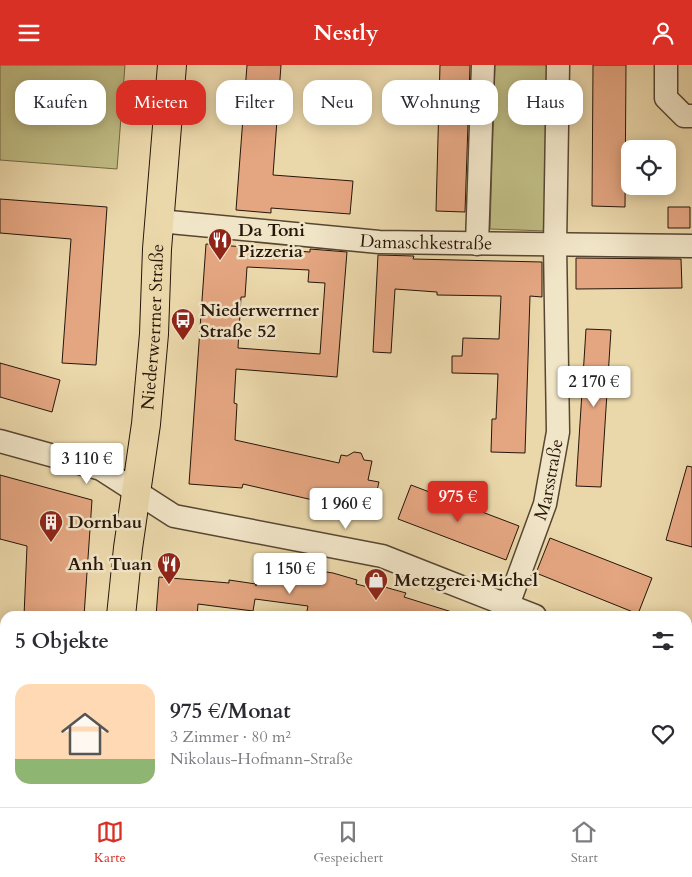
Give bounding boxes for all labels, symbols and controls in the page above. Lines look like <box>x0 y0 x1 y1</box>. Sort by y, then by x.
text: Nestly <box>314 18 378 48</box>
icon: menu <box>15 19 43 47</box>
icon: person <box>649 19 677 47</box>
chip: Kaufen <box>15 80 106 125</box>
chip: Mieten <box>116 80 206 125</box>
chip: Filter <box>216 80 293 125</box>
chip: Neu <box>303 80 372 125</box>
chip: Wohnung <box>382 80 498 125</box>
chip: Haus <box>508 80 583 125</box>
map controls <box>621 140 676 195</box>
button: locate <box>621 140 676 195</box>
place label: Da Toni Pizzeria <box>238 218 305 264</box>
restaurant icon: Da Toni Pizzeria <box>207 227 233 261</box>
street label: Damaschkestraße <box>359 228 492 256</box>
street label: Niederwerrner Straße <box>135 243 170 411</box>
place label: Niederwerrner Straße 52 <box>200 298 320 344</box>
bus stop icon: Niederwerrner Straße 52 <box>170 307 196 341</box>
pin: 2 170 € <box>548 365 640 408</box>
text: 2 170 € <box>569 371 619 393</box>
street label: Marsstraße <box>528 437 569 524</box>
pin: 3 110 € <box>41 443 133 485</box>
text: 3 110 € <box>62 448 112 470</box>
pin: 975 € <box>423 481 493 523</box>
text: 975 € <box>439 486 477 508</box>
pin: 1 960 € <box>300 487 392 530</box>
text: 1 960 € <box>321 493 371 515</box>
building icon: Dornbau <box>38 509 64 543</box>
place label: Dornbau <box>68 510 143 535</box>
restaurant icon: Anh Tuan <box>156 551 182 585</box>
place label: Anh Tuan <box>68 552 152 577</box>
pin: 1 150 € <box>244 553 336 595</box>
text: 1 150 € <box>265 558 315 580</box>
shop icon: Metzgerei Michel <box>363 567 389 601</box>
place label: Metzgerei Michel <box>394 568 538 593</box>
text: 5 Objekte <box>15 627 109 656</box>
icon: filters <box>649 627 677 655</box>
text: 975 €/Monat <box>170 697 291 726</box>
icon: home <box>55 704 115 764</box>
icon: heart <box>649 720 677 748</box>
text: 3 Zimmer · 80 m² <box>170 726 291 748</box>
text: Nikolaus-Hofmann-Straße <box>170 748 353 770</box>
tab: Karte <box>94 818 126 867</box>
tab: Gespeichert <box>313 818 383 867</box>
tab: Start <box>570 818 598 867</box>

